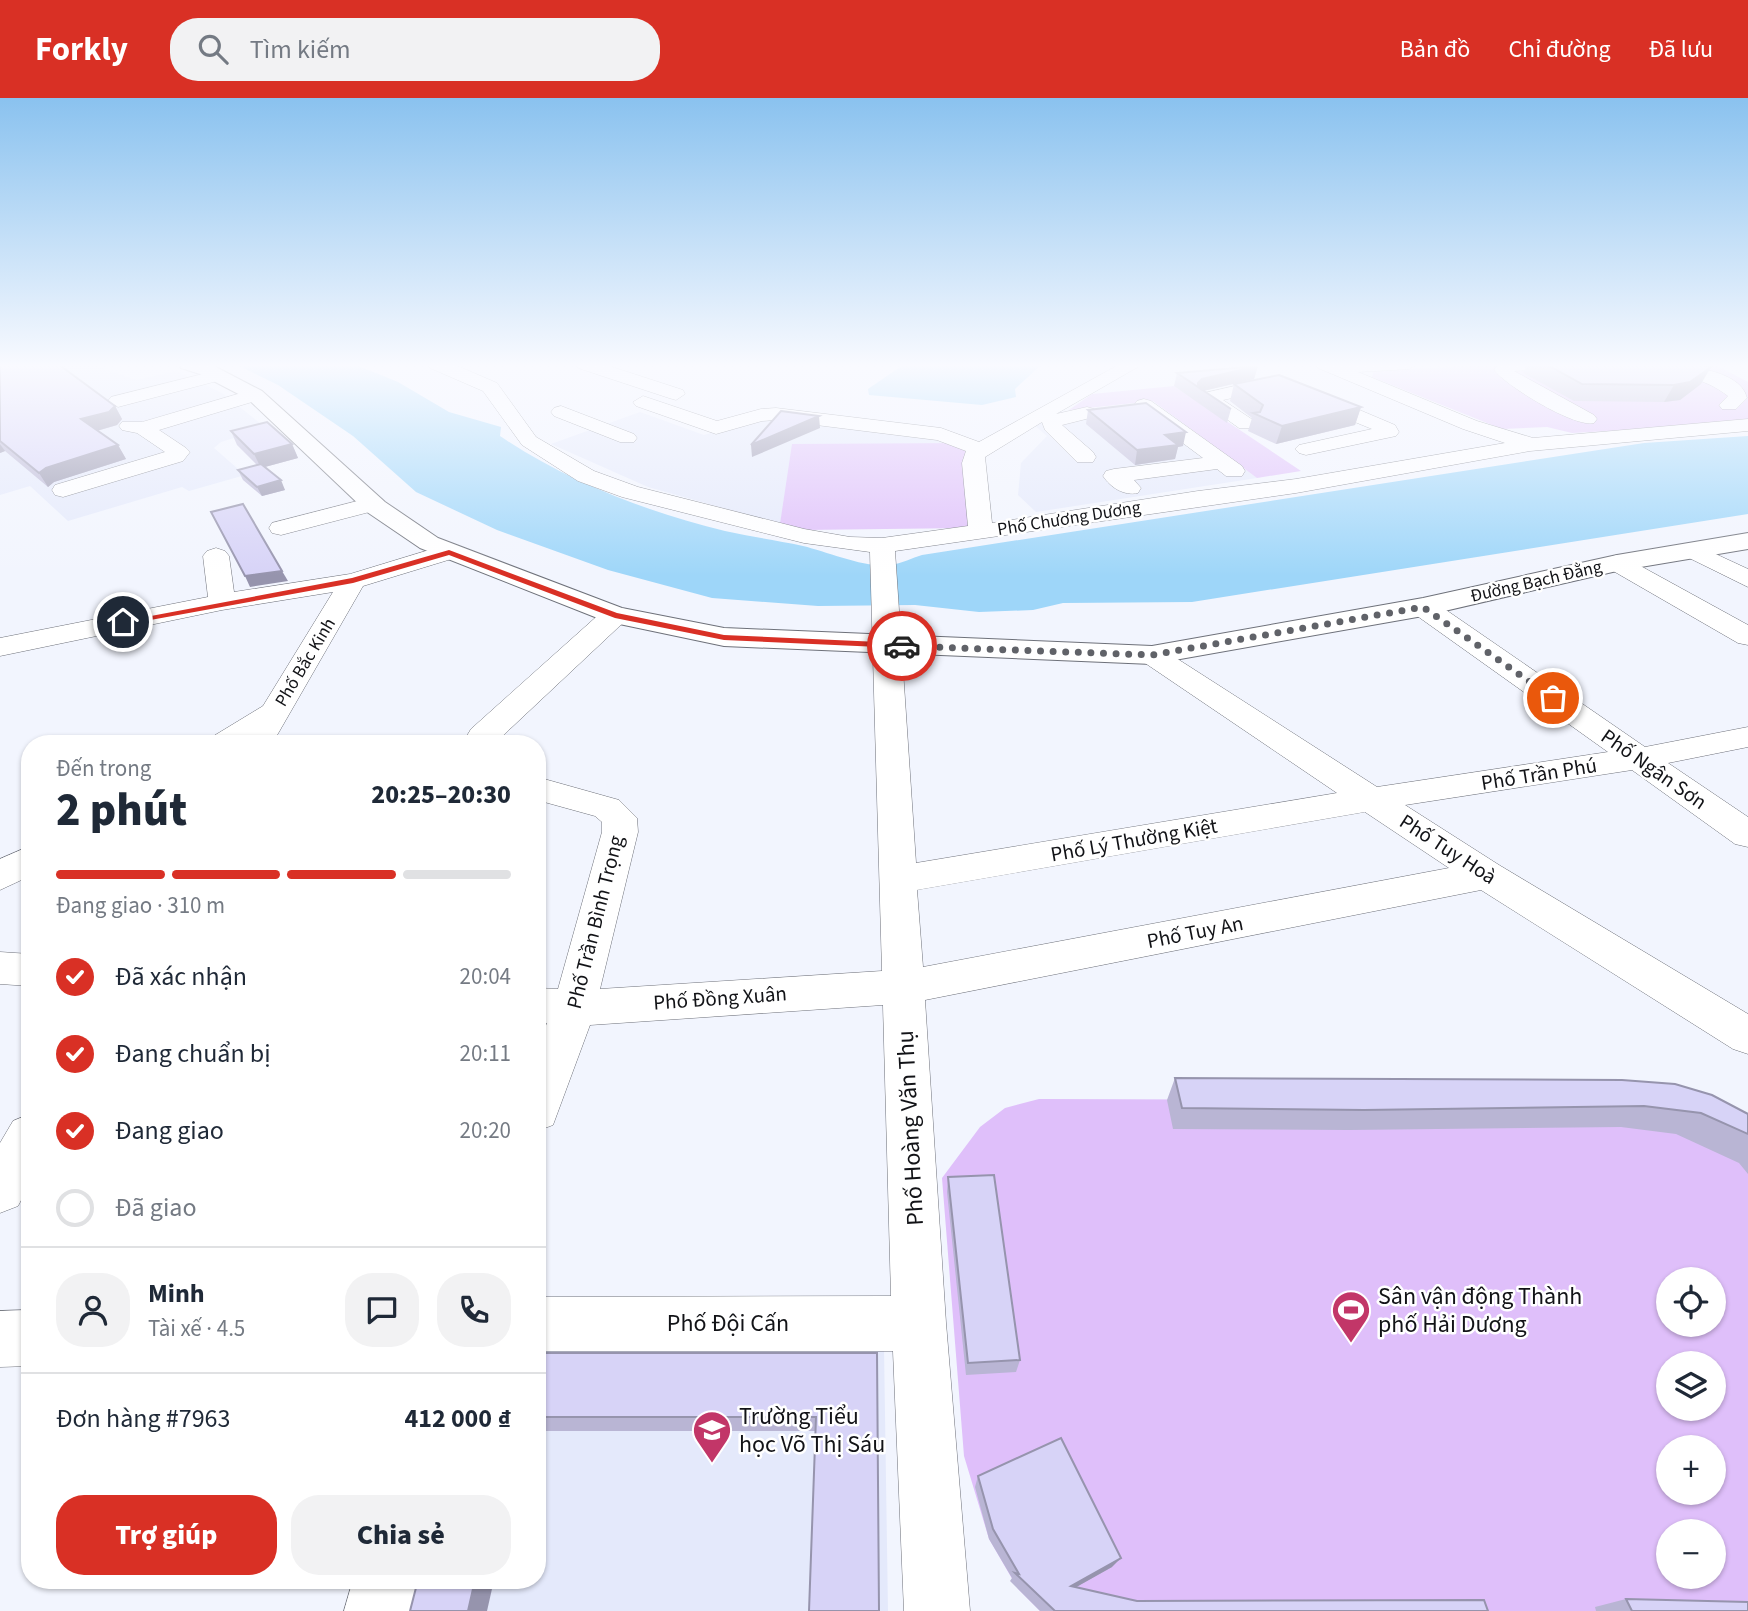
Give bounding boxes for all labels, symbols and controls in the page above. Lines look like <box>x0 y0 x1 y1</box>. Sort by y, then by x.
search box <box>170 18 660 81</box>
text: Forkly <box>35 26 128 73</box>
icon: search <box>194 30 232 68</box>
text: Tìm kiếm <box>250 31 351 68</box>
text: Bản đồ <box>1400 32 1470 67</box>
text: Chỉ đường <box>1508 32 1611 67</box>
text: Đã lưu <box>1649 32 1713 67</box>
street label: Phố Chương Dương <box>996 495 1143 542</box>
street label: Đường Bạch Đằng <box>1468 554 1604 609</box>
pin <box>93 592 153 652</box>
icon: home <box>104 603 142 641</box>
courier <box>867 611 937 681</box>
street label: Phố Bắc Kinh <box>269 613 342 711</box>
icon: car <box>883 627 921 665</box>
pin <box>1523 668 1583 728</box>
icon: bag <box>1534 679 1572 717</box>
street label: Phố Ngân Sơn <box>1595 721 1713 817</box>
street label: Phố Trần Phú <box>1479 750 1599 798</box>
text: Đến trong <box>56 752 151 785</box>
text: 20:25–20:30 <box>371 776 511 813</box>
text: 2 phút <box>56 778 187 843</box>
street label: Phố Tuy Hoà <box>1394 806 1502 892</box>
street label: Phố Lý Thường Kiệt <box>1048 811 1220 869</box>
street label: Phố Trần Bình Trọng <box>559 832 631 1012</box>
text: Đang giao · 310 m <box>56 889 225 922</box>
street label: Phố Tuy An <box>1144 908 1246 956</box>
icon: check <box>56 958 94 996</box>
text: Đã xác nhận <box>115 958 247 995</box>
text: 20:04 <box>460 960 511 993</box>
street label: Phố Đồng Xuân <box>652 978 788 1018</box>
street label: Phố Hoàng Văn Thụ <box>888 1029 933 1227</box>
icon: check <box>56 1035 94 1073</box>
text: Đang chuẩn bị <box>115 1035 271 1072</box>
text: 20:11 <box>460 1037 511 1070</box>
icon: check <box>56 1112 94 1150</box>
text: Đang giao <box>115 1112 224 1149</box>
text: 20:20 <box>460 1114 511 1147</box>
text: Đã giao <box>115 1189 197 1226</box>
map controls <box>1656 1267 1726 1589</box>
button: locate <box>1656 1267 1726 1337</box>
button: person <box>56 1273 130 1347</box>
button: chat <box>345 1273 419 1347</box>
button: phone <box>437 1273 511 1347</box>
text: Minh <box>148 1275 205 1312</box>
place label: Sân vận động Thành phố Hải Dương <box>1378 1279 1582 1342</box>
sports icon: Sân vận động Thành phố Hải Dương <box>1330 1289 1372 1344</box>
street label: Phố Đội Cấn <box>667 1306 789 1341</box>
text: Tài xế · 4.5 <box>148 1312 245 1345</box>
button: layers <box>1656 1351 1726 1421</box>
place label: Trường Tiểu học Võ Thị Sáu <box>739 1399 885 1462</box>
text: Đơn hàng #7963 <box>56 1400 230 1437</box>
text: 412 000 ₫ <box>405 1400 511 1437</box>
school or university icon: Trường Tiểu học Võ Thị Sáu <box>691 1409 733 1464</box>
button: + <box>1656 1435 1726 1505</box>
button: Trợ giúp <box>56 1495 277 1575</box>
button: Chia sẻ <box>291 1495 511 1575</box>
button: − <box>1656 1519 1726 1589</box>

